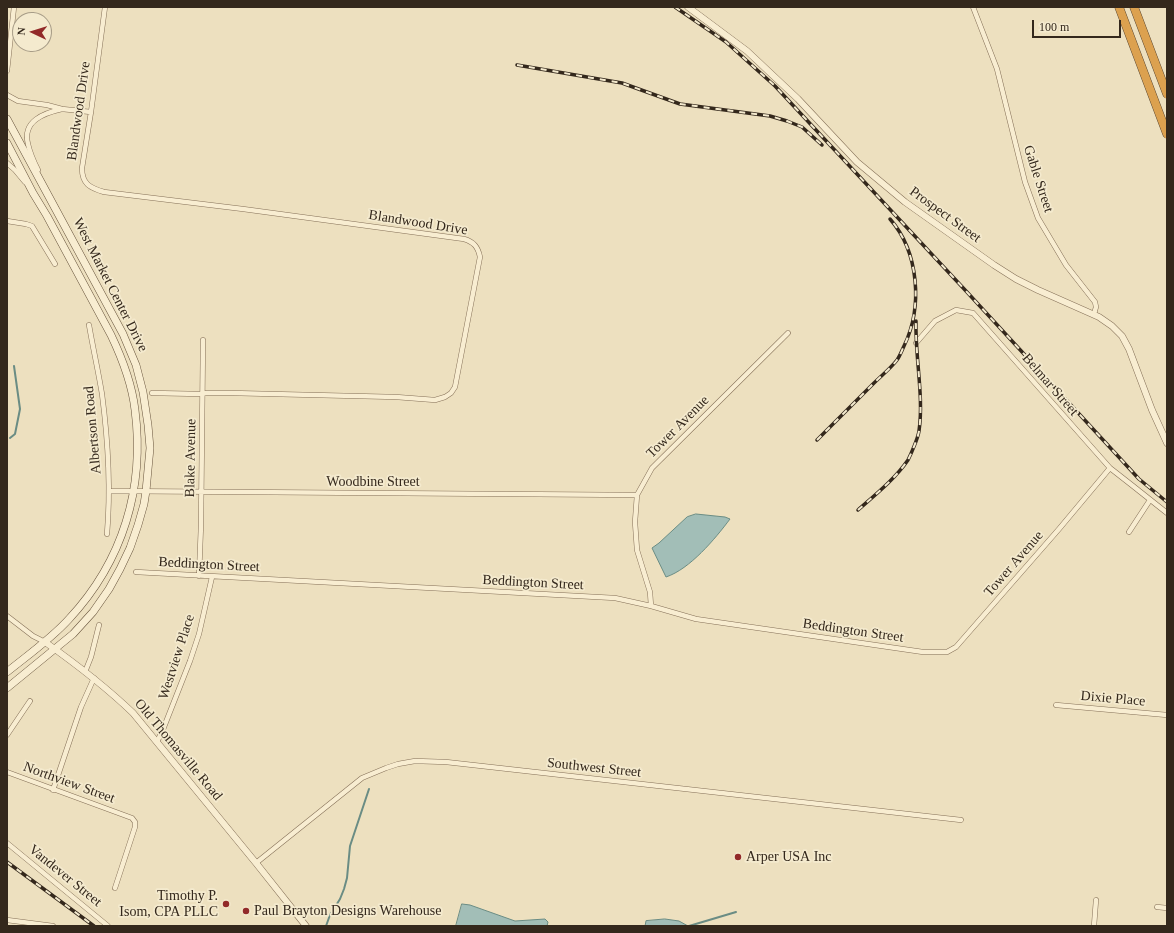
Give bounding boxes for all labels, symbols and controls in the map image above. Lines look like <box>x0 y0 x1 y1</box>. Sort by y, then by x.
north arrow <box>12 12 52 52</box>
scale bar <box>1034 12 1123 38</box>
text: 100 m <box>1039 20 1069 34</box>
text: N <box>15 27 27 36</box>
street label: Blandwood Drive <box>64 60 94 162</box>
street label: Gable Street <box>1019 143 1057 215</box>
street label: Prospect Street <box>906 183 984 247</box>
street label: Blandwood Drive <box>367 207 469 239</box>
street label: West Market Center Drive <box>69 215 151 355</box>
street label: Belmar Street <box>1018 350 1082 420</box>
street label: Albertson Road <box>81 385 105 475</box>
street label: Tower Avenue <box>643 392 713 462</box>
street label: Blake Avenue <box>182 419 200 497</box>
street label: Woodbine Street <box>326 474 420 490</box>
street label: Tower Avenue <box>981 528 1047 600</box>
street label: Beddington Street <box>158 554 260 576</box>
street label: Beddington Street <box>482 572 584 594</box>
street label: Westview Place <box>155 612 199 702</box>
street label: Beddington Street <box>802 616 904 646</box>
street label: Dixie Place <box>1080 688 1146 710</box>
street label: Old Thomasville Road <box>131 696 225 804</box>
street label: Southwest Street <box>546 755 642 781</box>
street label: Northview Street <box>21 759 117 807</box>
street label: Vandever Street <box>25 841 105 911</box>
place label: Arper USA Inc <box>746 849 832 865</box>
marker: Arper USA Inc <box>733 852 743 862</box>
place label: Timothy P. Isom, CPA PLLC <box>119 888 218 920</box>
marker: Timothy P. Isom, CPA PLLC <box>221 899 231 909</box>
place label: Paul Brayton Designs Warehouse <box>254 903 441 919</box>
marker: Paul Brayton Designs Warehouse <box>241 906 251 916</box>

